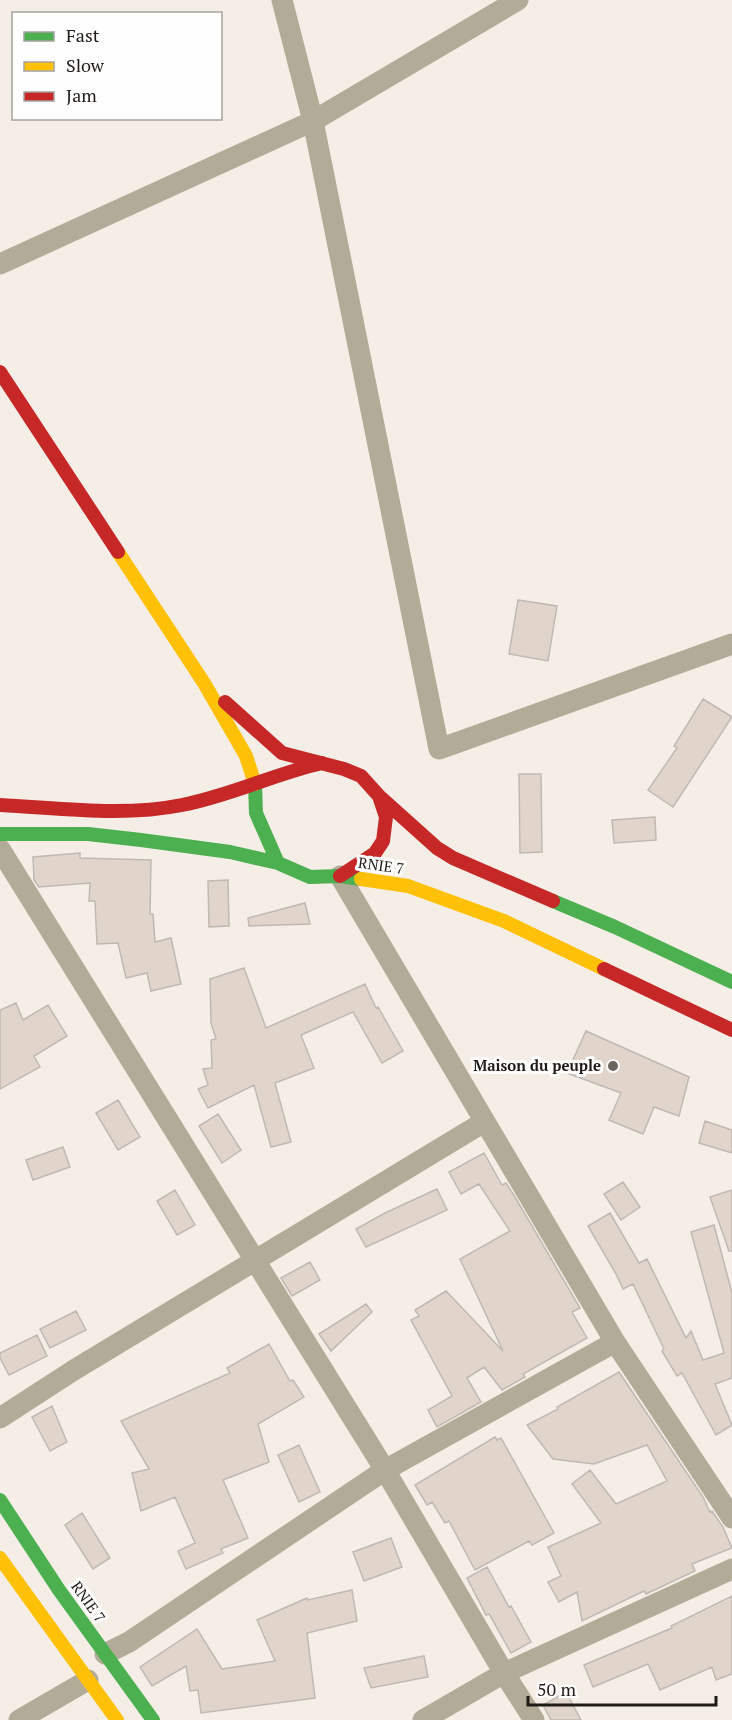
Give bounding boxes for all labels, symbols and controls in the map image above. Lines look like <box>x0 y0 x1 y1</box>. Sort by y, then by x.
legend <box>12 12 222 120</box>
text: Fast <box>66 23 100 47</box>
text: Slow <box>66 53 105 77</box>
text: Jam <box>66 83 97 107</box>
street label: RNIE 7 <box>357 852 405 878</box>
place label: Maison du peuple <box>473 1055 601 1075</box>
marker: Maison du peuple <box>606 1059 620 1073</box>
street label: RNIE 7 <box>67 1577 110 1626</box>
scale bar <box>528 1669 716 1707</box>
text: 50 m <box>537 1677 577 1701</box>

